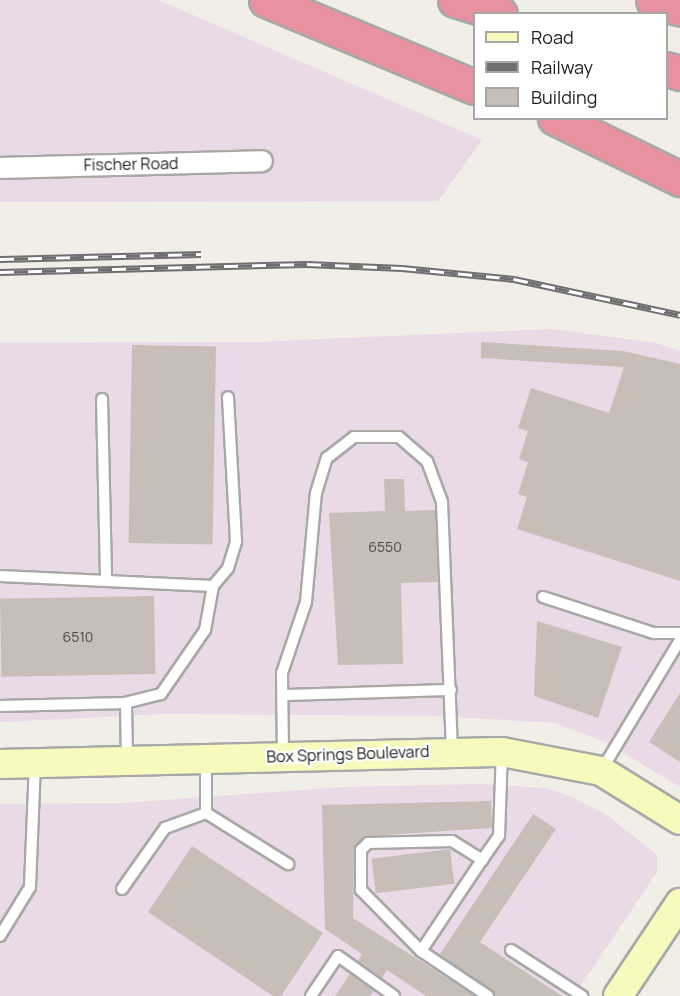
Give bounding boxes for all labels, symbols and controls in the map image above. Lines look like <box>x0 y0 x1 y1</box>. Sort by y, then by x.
legend <box>473 12 668 120</box>
text: Road <box>531 25 574 49</box>
text: Railway <box>531 55 593 79</box>
text: Building <box>531 85 597 109</box>
street label: Fischer Road <box>83 154 179 174</box>
house number: 6550 <box>368 539 402 555</box>
house number: 6510 <box>63 629 93 645</box>
street label: Box Springs Boulevard <box>266 742 430 766</box>

